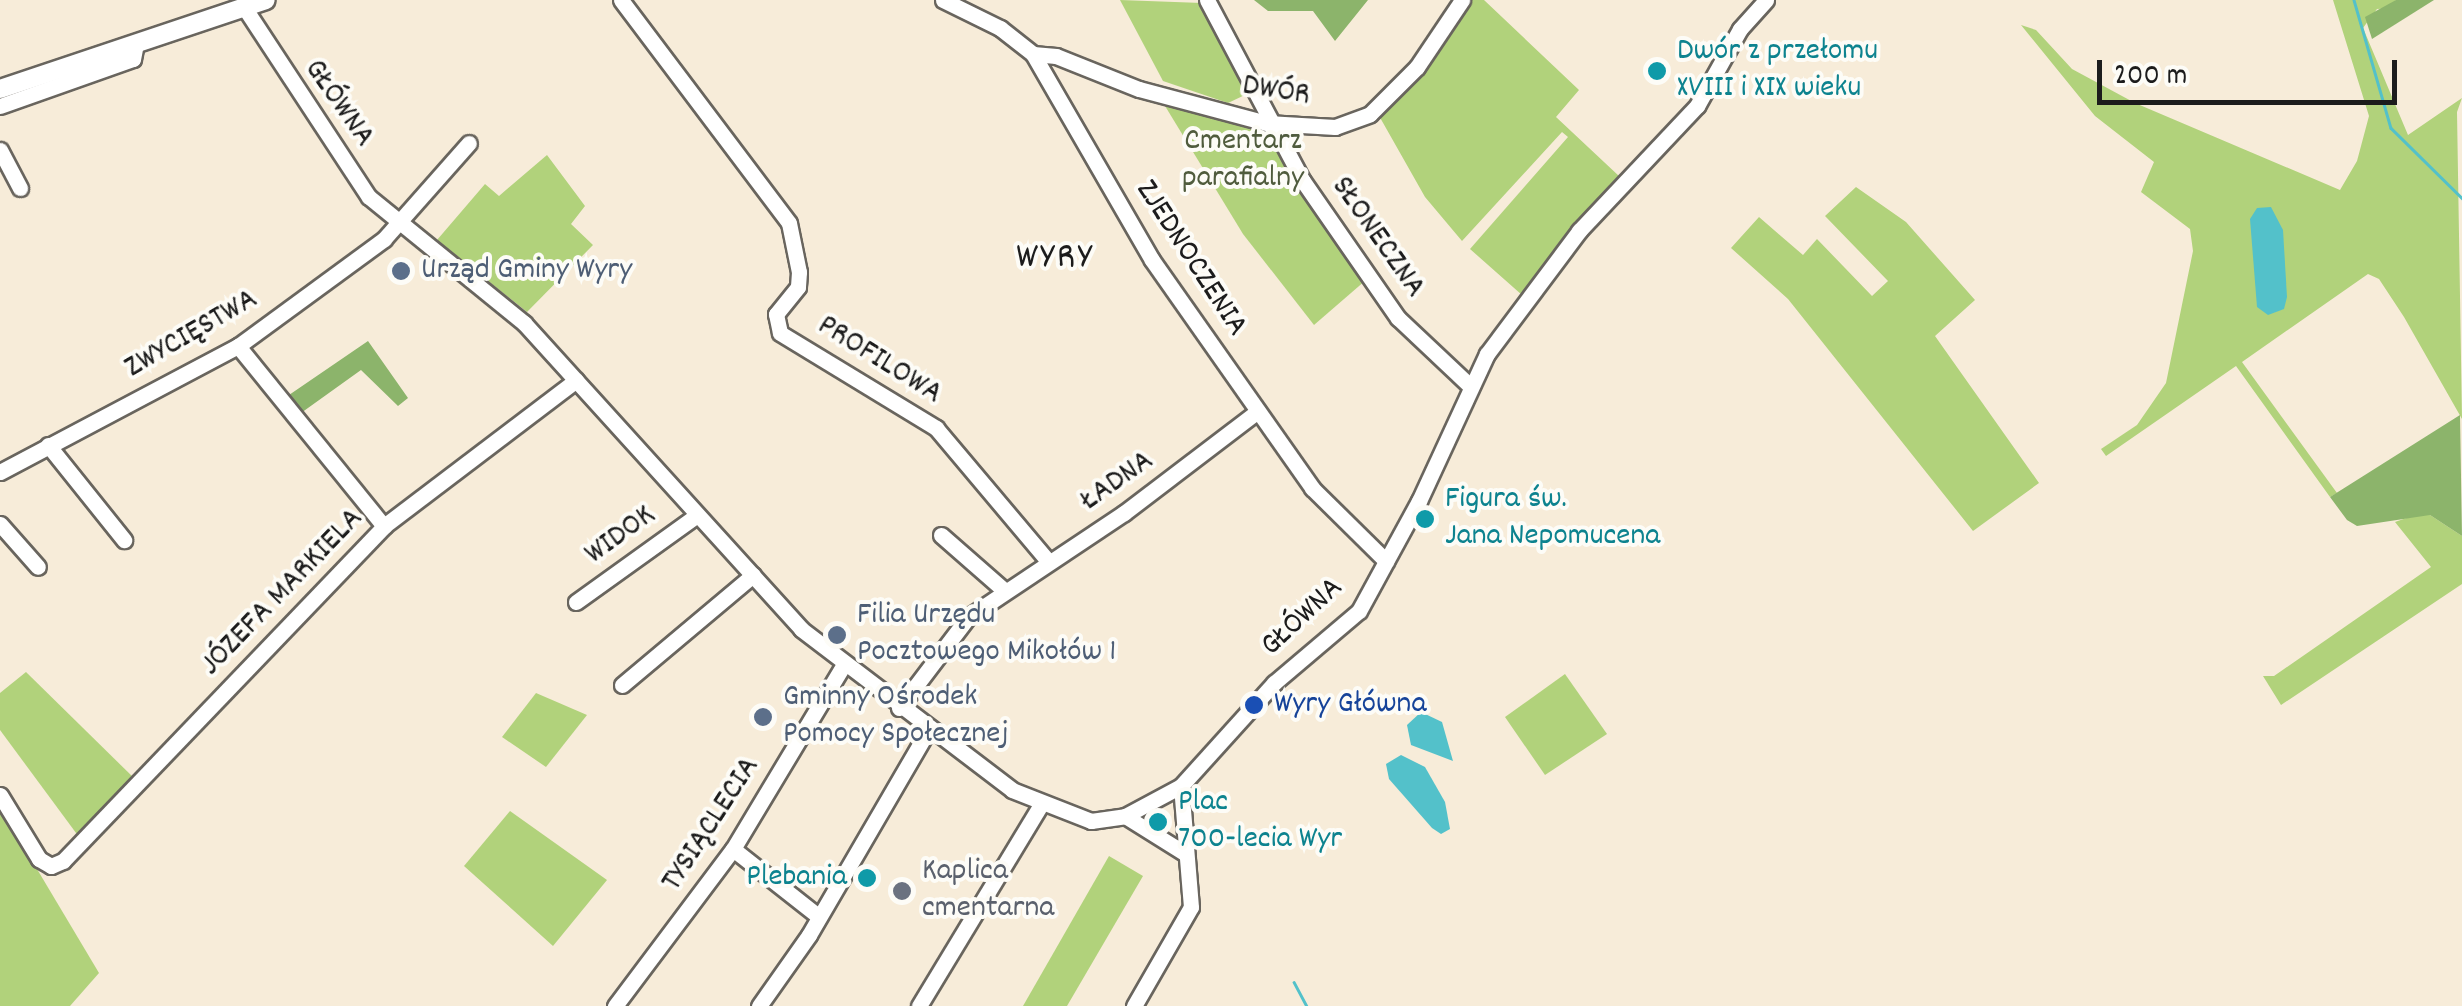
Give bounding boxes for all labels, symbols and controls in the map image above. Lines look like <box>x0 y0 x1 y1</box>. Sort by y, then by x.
place label: Dwór z przełomu XVIII i XIX wieku <box>1677 34 1878 109</box>
scale bar <box>2102 40 2402 102</box>
street label: GŁÓWNA <box>294 53 382 155</box>
text: 200 m <box>2114 56 2187 99</box>
marker: Dwór z przełomu XVIII i XIX wieku <box>1646 60 1668 82</box>
street label: DWÓR <box>1239 68 1313 116</box>
park label: Cmentarz parafialny <box>1182 124 1304 199</box>
street label: SŁONECZNA <box>1321 170 1433 306</box>
street label: ZJEDNOCZENIA <box>1125 174 1255 344</box>
district label: WYRY <box>1016 236 1094 282</box>
place label: Urząd Gminy Wyry <box>421 252 632 290</box>
marker: Urząd Gminy Wyry <box>390 260 412 282</box>
street label: ZWYCIĘSTWA <box>119 282 265 388</box>
street label: PROFILOWA <box>809 308 949 414</box>
street label: ŁADNA <box>1074 443 1162 521</box>
place label: Figura św. Jana Nepomucena <box>1445 482 1660 557</box>
street label: WIDOK <box>578 498 664 574</box>
street label: JÓZEFA MARKIELA <box>193 501 373 685</box>
marker: Figura św. Jana Nepomucena <box>1414 508 1436 530</box>
street label: GŁÓWNA <box>1254 570 1352 666</box>
place label: Filia Urzędu Pocztowego Mikołów 1 <box>857 598 1116 673</box>
marker: Filia Urzędu Pocztowego Mikołów 1 <box>826 624 848 646</box>
place label: Gminny Ośrodek Pomocy Społecznej <box>783 680 1009 755</box>
place label: Wyry Główna <box>1274 686 1426 724</box>
marker: Wyry Główna <box>1243 694 1265 716</box>
marker: Gminny Ośrodek Pomocy Społecznej <box>752 706 774 728</box>
street label: TYSIĄCLECIA <box>654 751 770 899</box>
place label: Plac 700-lecia Wyr <box>1178 785 1342 860</box>
marker: Plac 700-lecia Wyr <box>1147 811 1169 833</box>
place label: Kaplica cmentarna <box>922 854 1054 929</box>
place label: Plebania <box>746 859 847 897</box>
marker: Plebania <box>856 867 878 889</box>
marker: Kaplica cmentarna <box>891 880 913 902</box>

